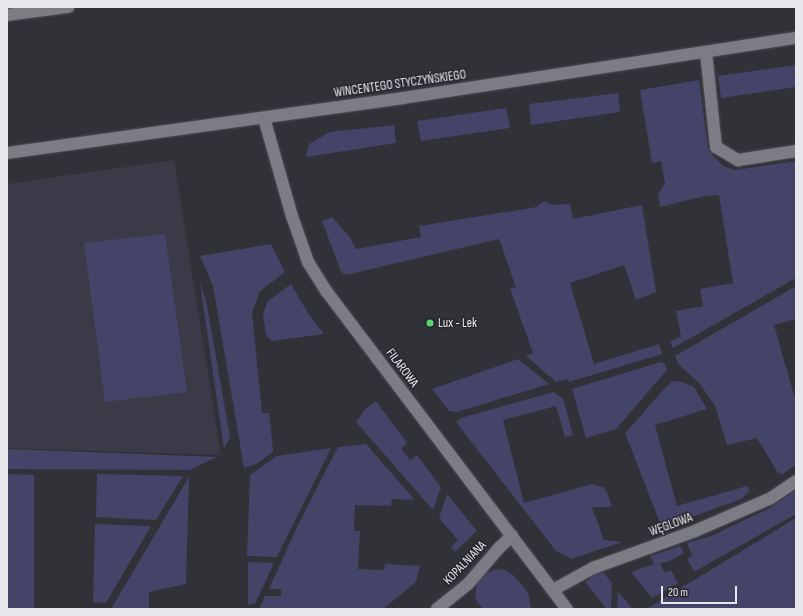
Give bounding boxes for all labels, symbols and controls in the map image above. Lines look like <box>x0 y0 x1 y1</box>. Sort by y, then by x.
street label: WINCENTEGO STYCZYŃSKIEGO <box>333 67 467 101</box>
place label: Lux - Lek <box>438 315 477 331</box>
marker: Lux - Lek <box>425 318 435 328</box>
street label: FILAROWA <box>382 346 422 390</box>
street label: WĘGLOWA <box>647 510 695 540</box>
street label: KOPALNIANA <box>440 538 490 588</box>
scale bar <box>663 578 739 604</box>
text: 20 m <box>668 585 688 600</box>

